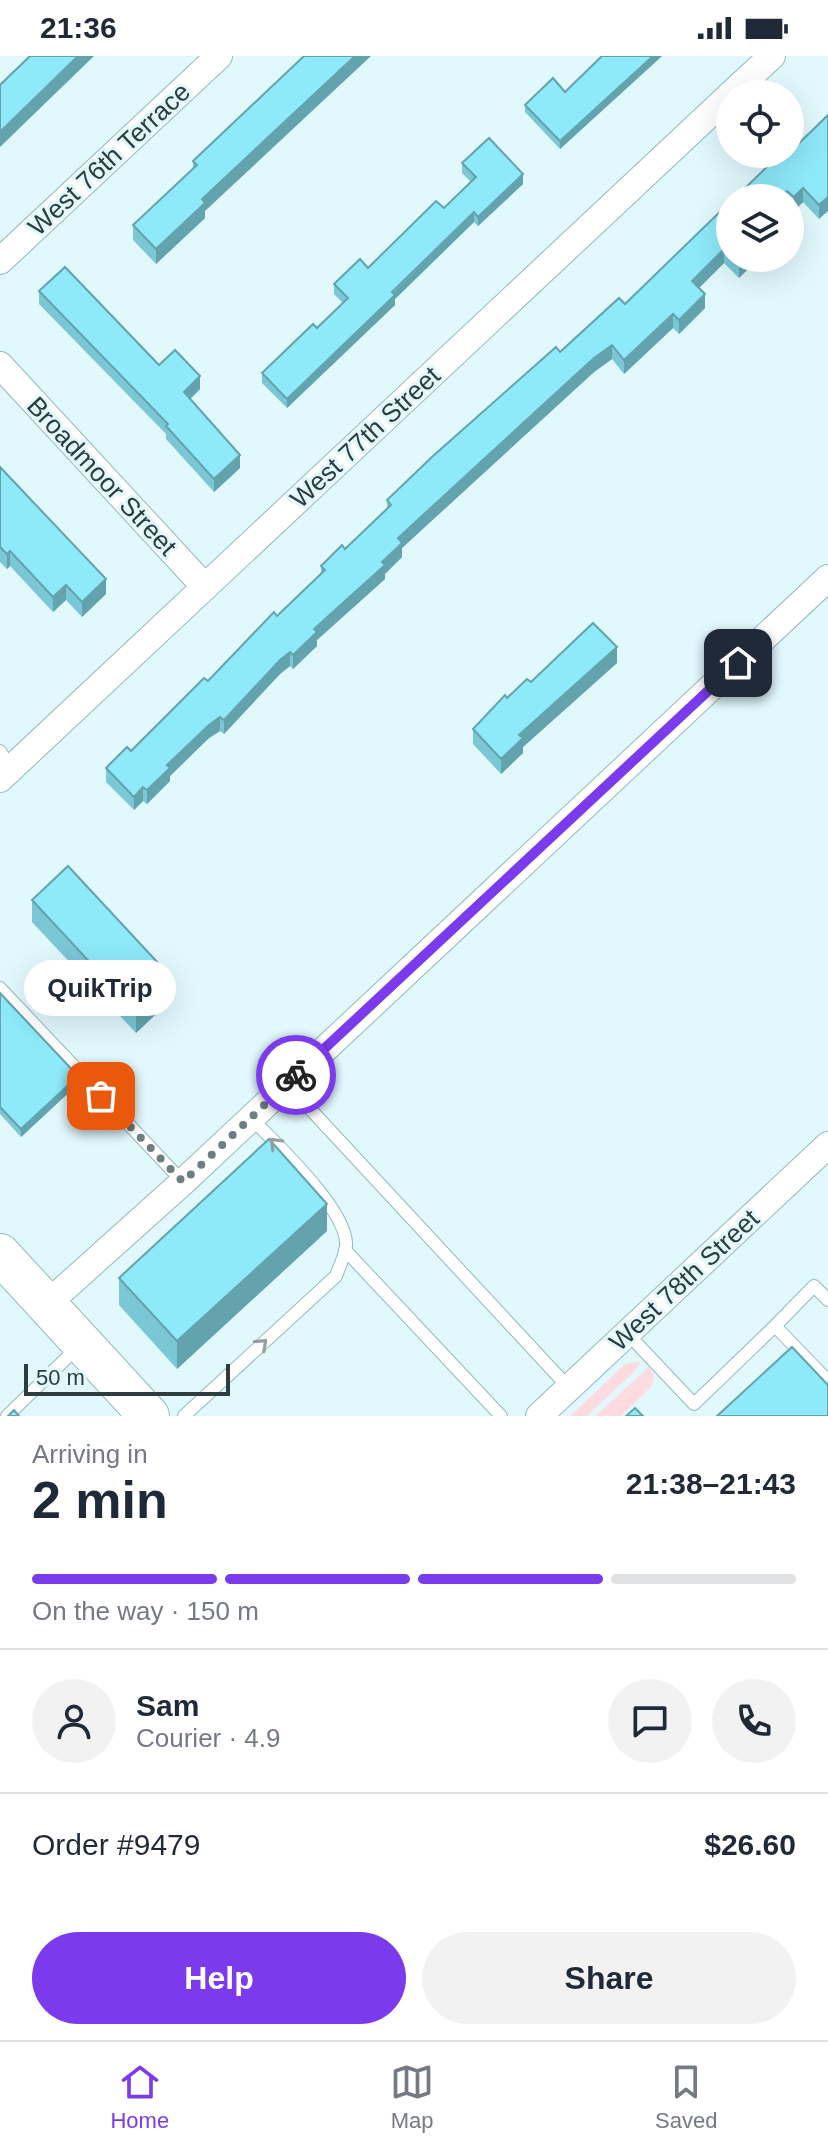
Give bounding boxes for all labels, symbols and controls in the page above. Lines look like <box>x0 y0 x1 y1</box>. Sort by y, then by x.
text: 21:36 <box>40 11 117 44</box>
street label: West 76th Terrace <box>22 76 196 242</box>
map controls <box>716 80 804 272</box>
button: locate <box>716 80 804 168</box>
button: layers <box>716 184 804 272</box>
street label: West 77th Street <box>284 360 446 514</box>
street label: Broadmoor Street <box>21 391 183 562</box>
pin <box>704 629 772 697</box>
icon: home <box>716 641 760 685</box>
callout: QuikTrip <box>25 960 177 1016</box>
text: QuikTrip <box>47 973 153 1003</box>
courier <box>256 1035 336 1115</box>
icon: bike <box>274 1053 318 1097</box>
pin <box>67 1062 135 1130</box>
icon: bag <box>79 1074 123 1118</box>
one-way arrow <box>270 1138 284 1152</box>
street label: West 78th Street <box>603 1203 765 1357</box>
one-way arrow <box>253 1339 267 1354</box>
scale bar <box>24 1360 230 1396</box>
text: 50 m <box>36 1365 85 1390</box>
text: Arriving in <box>32 1439 148 1469</box>
text: 21:38–21:43 <box>626 1467 796 1500</box>
text: 2 min <box>32 1471 168 1529</box>
text: On the way · 150 m <box>32 1596 259 1626</box>
button: person <box>32 1679 116 1763</box>
button: chat <box>608 1679 692 1763</box>
button: phone <box>712 1679 796 1763</box>
text: Sam <box>136 1689 199 1722</box>
text: Courier · 4.9 <box>136 1723 281 1753</box>
text: Order #9479 <box>32 1828 200 1861</box>
text: $26.60 <box>704 1828 796 1861</box>
button: Help <box>32 1932 406 2024</box>
button: Share <box>422 1932 796 2024</box>
tab: Home <box>110 2060 169 2134</box>
tab: Map <box>390 2060 434 2134</box>
tab: Saved <box>655 2060 718 2134</box>

